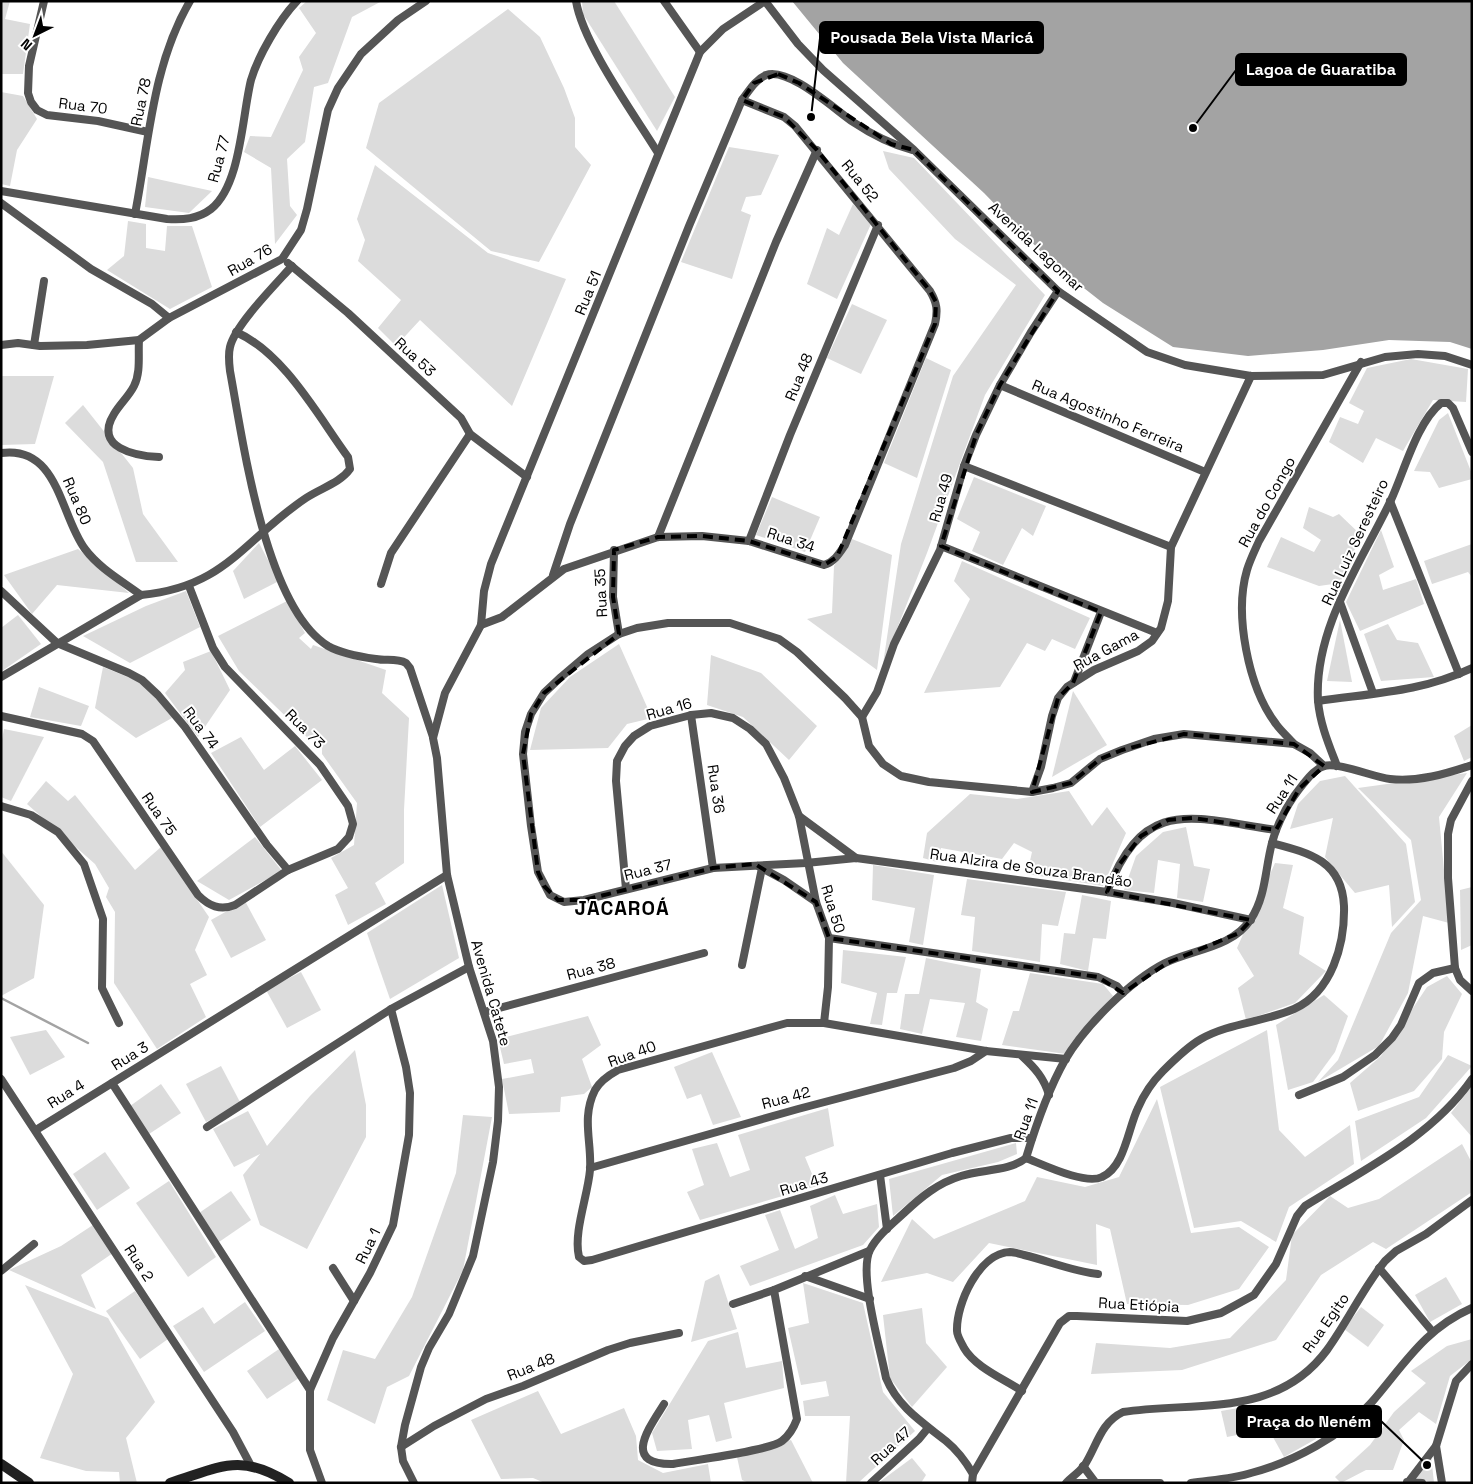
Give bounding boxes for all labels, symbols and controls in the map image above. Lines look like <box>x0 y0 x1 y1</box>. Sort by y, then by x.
north arrow <box>10 10 60 60</box>
callout: Pousada Bela Vista Maricá <box>820 22 1043 53</box>
text: Pousada Bela Vista Maricá <box>831 27 1033 48</box>
text: N <box>17 35 36 54</box>
callout: Lagoa de Guaratiba <box>1236 54 1406 85</box>
text: Lagoa de Guaratiba <box>1246 59 1396 80</box>
street label: Rua 78 <box>126 76 155 128</box>
street label: Rua 70 <box>58 93 109 118</box>
street label: Rua 77 <box>203 133 234 185</box>
street label: Rua 52 <box>838 156 883 206</box>
street label: Avenida Lagomar <box>985 198 1088 296</box>
street label: Rua 76 <box>224 239 276 280</box>
street label: Rua 51 <box>570 268 605 318</box>
street label: Rua 53 <box>391 333 440 380</box>
street label: Rua 48 <box>780 350 817 403</box>
street label: Rua Agostinho Ferreira <box>1029 375 1188 456</box>
street label: Rua do Congo <box>1234 453 1299 550</box>
street label: Rua 49 <box>925 471 956 524</box>
street label: Rua 80 <box>59 474 96 528</box>
street label: Rua Luiz Seresteiro <box>1317 475 1392 608</box>
street label: Rua 34 <box>765 523 818 556</box>
street label: Rua 35 <box>590 568 611 618</box>
street label: Rua Gama <box>1070 624 1142 675</box>
street label: Rua 16 <box>644 693 694 724</box>
street label: Rua 74 <box>179 703 223 753</box>
street label: Rua 73 <box>281 705 329 753</box>
street label: Rua 36 <box>704 763 729 815</box>
street label: Rua 11 <box>1262 770 1301 817</box>
street label: Rua 75 <box>138 788 181 839</box>
street label: Rua Alzira de Souza Brandão <box>929 844 1133 891</box>
street label: Rua 37 <box>622 854 674 885</box>
street label: Rua 50 <box>817 882 850 935</box>
district label: JACAROÁ <box>574 895 670 921</box>
street label: Avenida Catete <box>467 938 516 1048</box>
street label: Rua 38 <box>564 953 617 984</box>
street label: Rua 40 <box>605 1036 659 1071</box>
street label: Rua 3 <box>108 1037 152 1074</box>
street label: Rua 4 <box>44 1075 88 1112</box>
street label: Rua 42 <box>759 1082 812 1113</box>
street label: Rua 11 <box>1009 1095 1042 1143</box>
street label: Rua 43 <box>777 1167 830 1200</box>
street label: Rua 1 <box>351 1225 384 1267</box>
street label: Rua 2 <box>121 1241 158 1285</box>
street label: Rua Egito <box>1298 1289 1353 1356</box>
street label: Rua Etiópia <box>1098 1293 1181 1316</box>
street label: Rua 48 <box>504 1348 557 1385</box>
callout: Praça do Neném <box>1237 1406 1381 1437</box>
text: Praça do Neném <box>1247 1411 1371 1432</box>
street label: Rua 47 <box>866 1422 915 1469</box>

